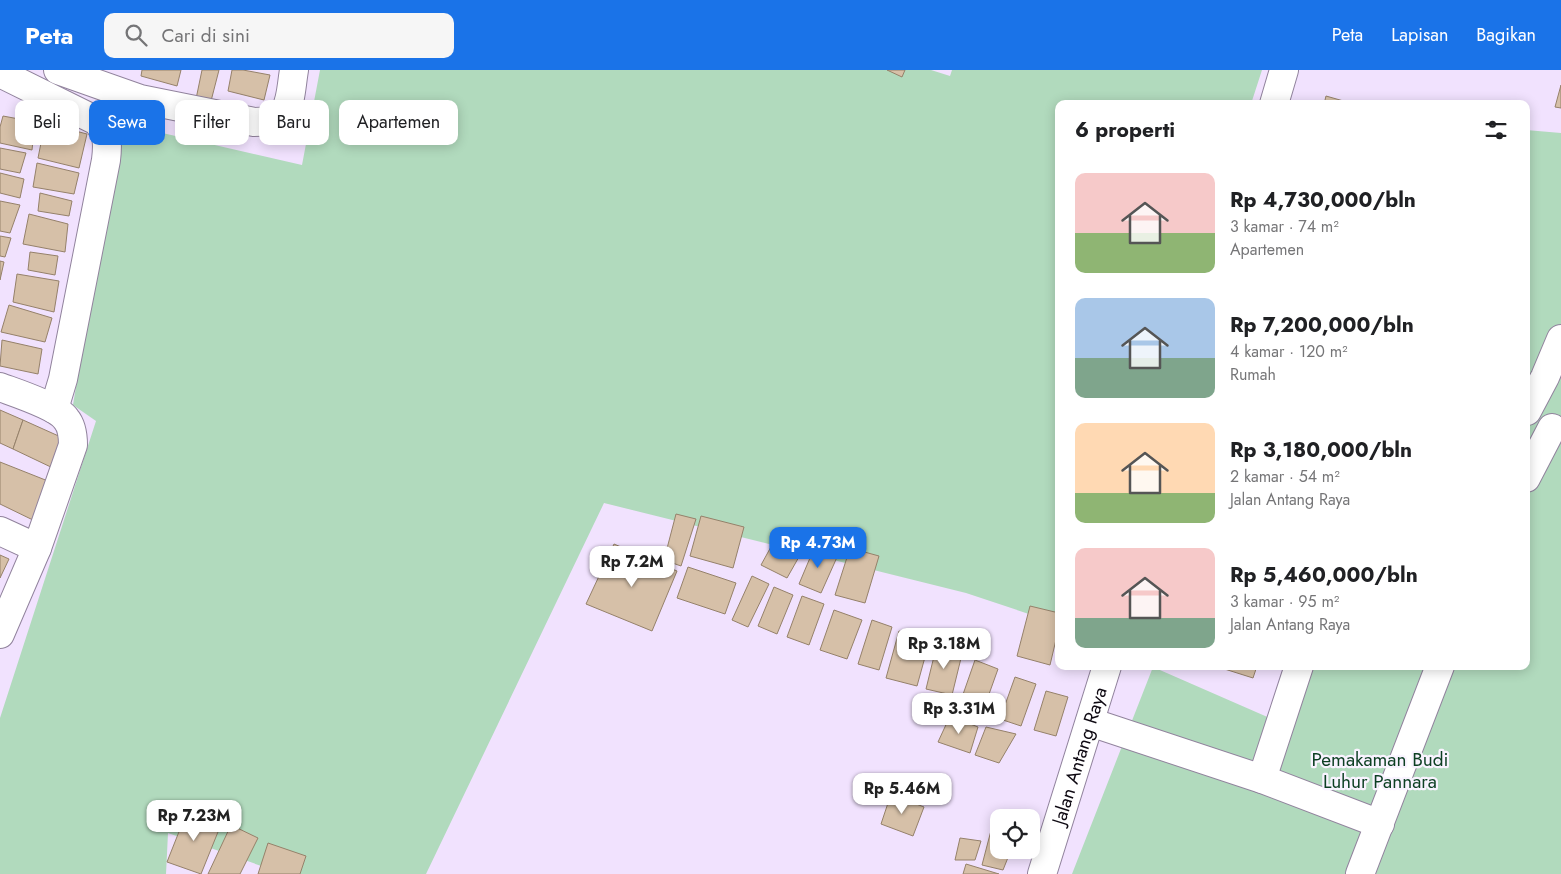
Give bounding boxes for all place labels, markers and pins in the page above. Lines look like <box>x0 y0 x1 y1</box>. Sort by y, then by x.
pin: Rp 4.73M <box>766 526 870 569</box>
pin: Rp 7.2M <box>586 546 678 588</box>
pin: Rp 3.18M <box>892 628 996 670</box>
pin: Rp 3.31M <box>907 692 1011 735</box>
pin: Rp 5.46M <box>850 772 954 815</box>
pin: Rp 7.23M <box>142 800 246 842</box>

